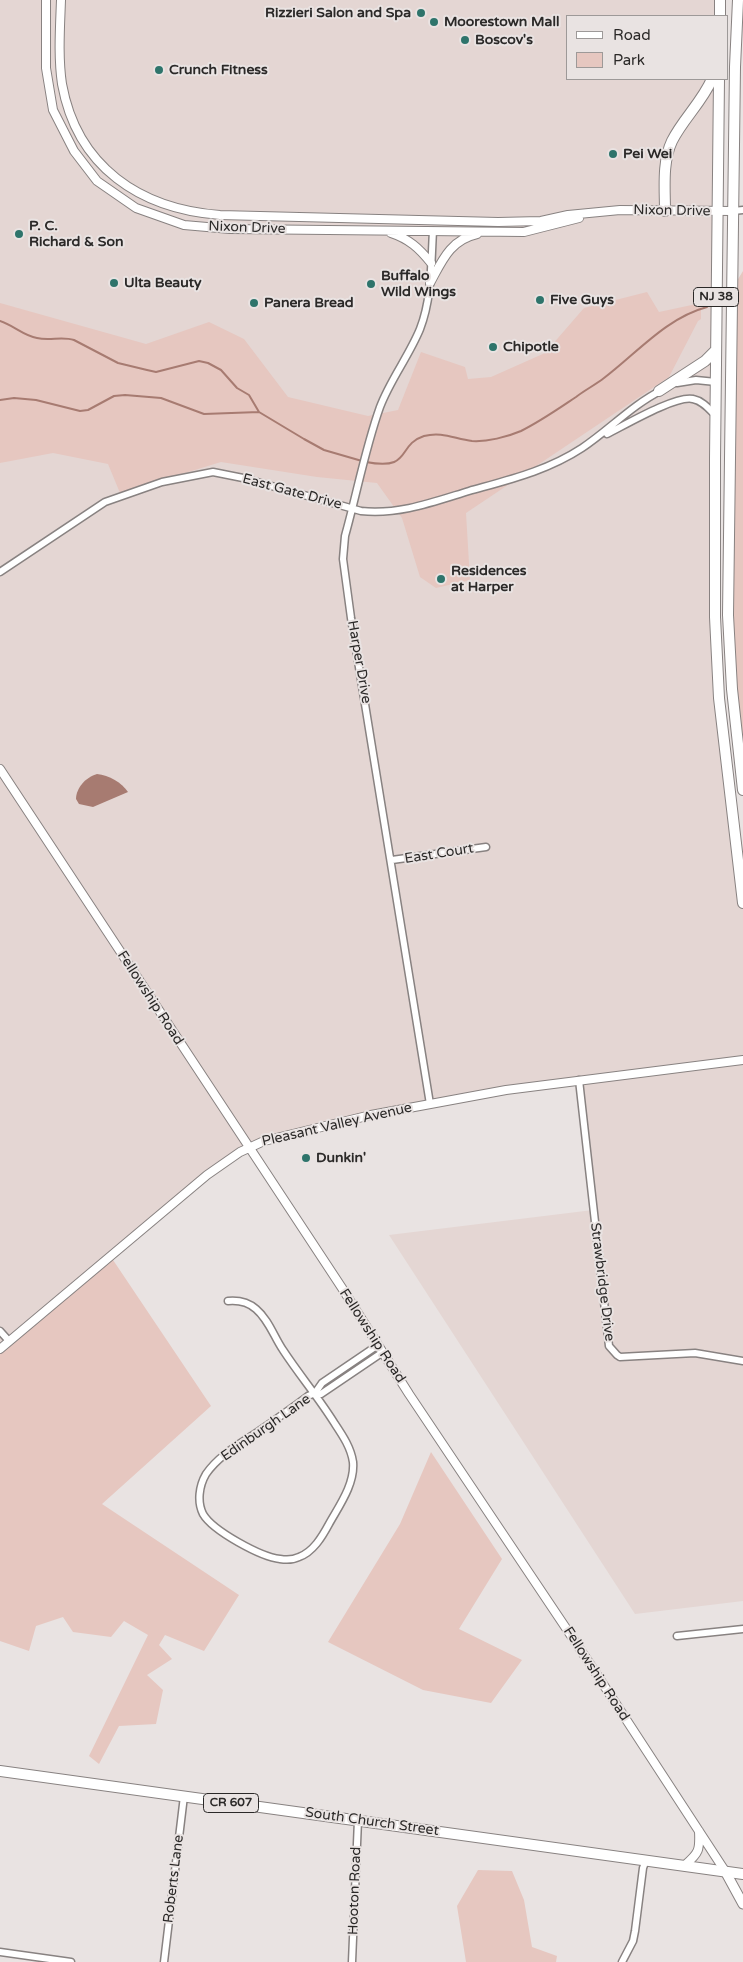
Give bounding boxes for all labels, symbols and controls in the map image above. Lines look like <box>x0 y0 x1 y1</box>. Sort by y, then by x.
place label: Rizzieri Salon and Spa <box>265 5 411 21</box>
marker: Rizzieri Salon and Spa <box>415 7 427 19</box>
place label: Moorestown Mall <box>444 14 559 30</box>
legend <box>566 15 728 80</box>
marker: Moorestown Mall <box>428 16 440 28</box>
text: Road <box>613 26 651 44</box>
place label: Boscov's <box>475 32 533 48</box>
marker: Boscov's <box>459 34 471 46</box>
text: Park <box>613 51 645 69</box>
place label: Crunch Fitness <box>169 62 268 78</box>
marker: Crunch Fitness <box>153 64 165 76</box>
place label: Pei Wei <box>623 146 672 162</box>
marker: Pei Wei <box>607 148 619 160</box>
street label: Nixon Drive <box>633 202 711 220</box>
place label: P. C. Richard & Son <box>29 218 123 250</box>
street label: Nixon Drive <box>208 218 286 238</box>
marker: P. C. Richard & Son <box>13 228 25 240</box>
place label: Buffalo Wild Wings <box>381 268 456 300</box>
place label: Ulta Beauty <box>124 275 201 291</box>
marker: Ulta Beauty <box>108 277 120 289</box>
marker: Buffalo Wild Wings <box>365 278 377 290</box>
road number: NJ 38 <box>694 288 738 306</box>
place label: Five Guys <box>550 292 614 308</box>
marker: Five Guys <box>534 294 546 306</box>
place label: Panera Bread <box>264 295 354 311</box>
marker: Panera Bread <box>248 297 260 309</box>
place label: Chipotle <box>503 339 559 355</box>
marker: Chipotle <box>487 341 499 353</box>
street label: East Gate Drive <box>241 471 343 513</box>
place label: Residences at Harper <box>451 563 526 596</box>
marker: Residences at Harper <box>435 573 447 585</box>
street label: Harper Drive <box>343 619 375 705</box>
street label: East Court <box>403 840 475 868</box>
street label: Fellowship Road <box>113 948 187 1048</box>
street label: Pleasant Valley Avenue <box>260 1100 414 1150</box>
place label: Dunkin' <box>316 1150 366 1166</box>
marker: Dunkin' <box>300 1152 312 1164</box>
street label: Strawbridge Drive <box>586 1222 618 1342</box>
street label: Fellowship Road <box>335 1286 409 1386</box>
street label: Edinburgh Lane <box>218 1391 314 1465</box>
street label: Fellowship Road <box>559 1624 633 1724</box>
road number: CR 607 <box>204 1794 258 1812</box>
street label: South Church Street <box>304 1804 440 1840</box>
street label: Roberts Lane <box>160 1834 188 1924</box>
street label: Hooton Road <box>345 1847 365 1935</box>

